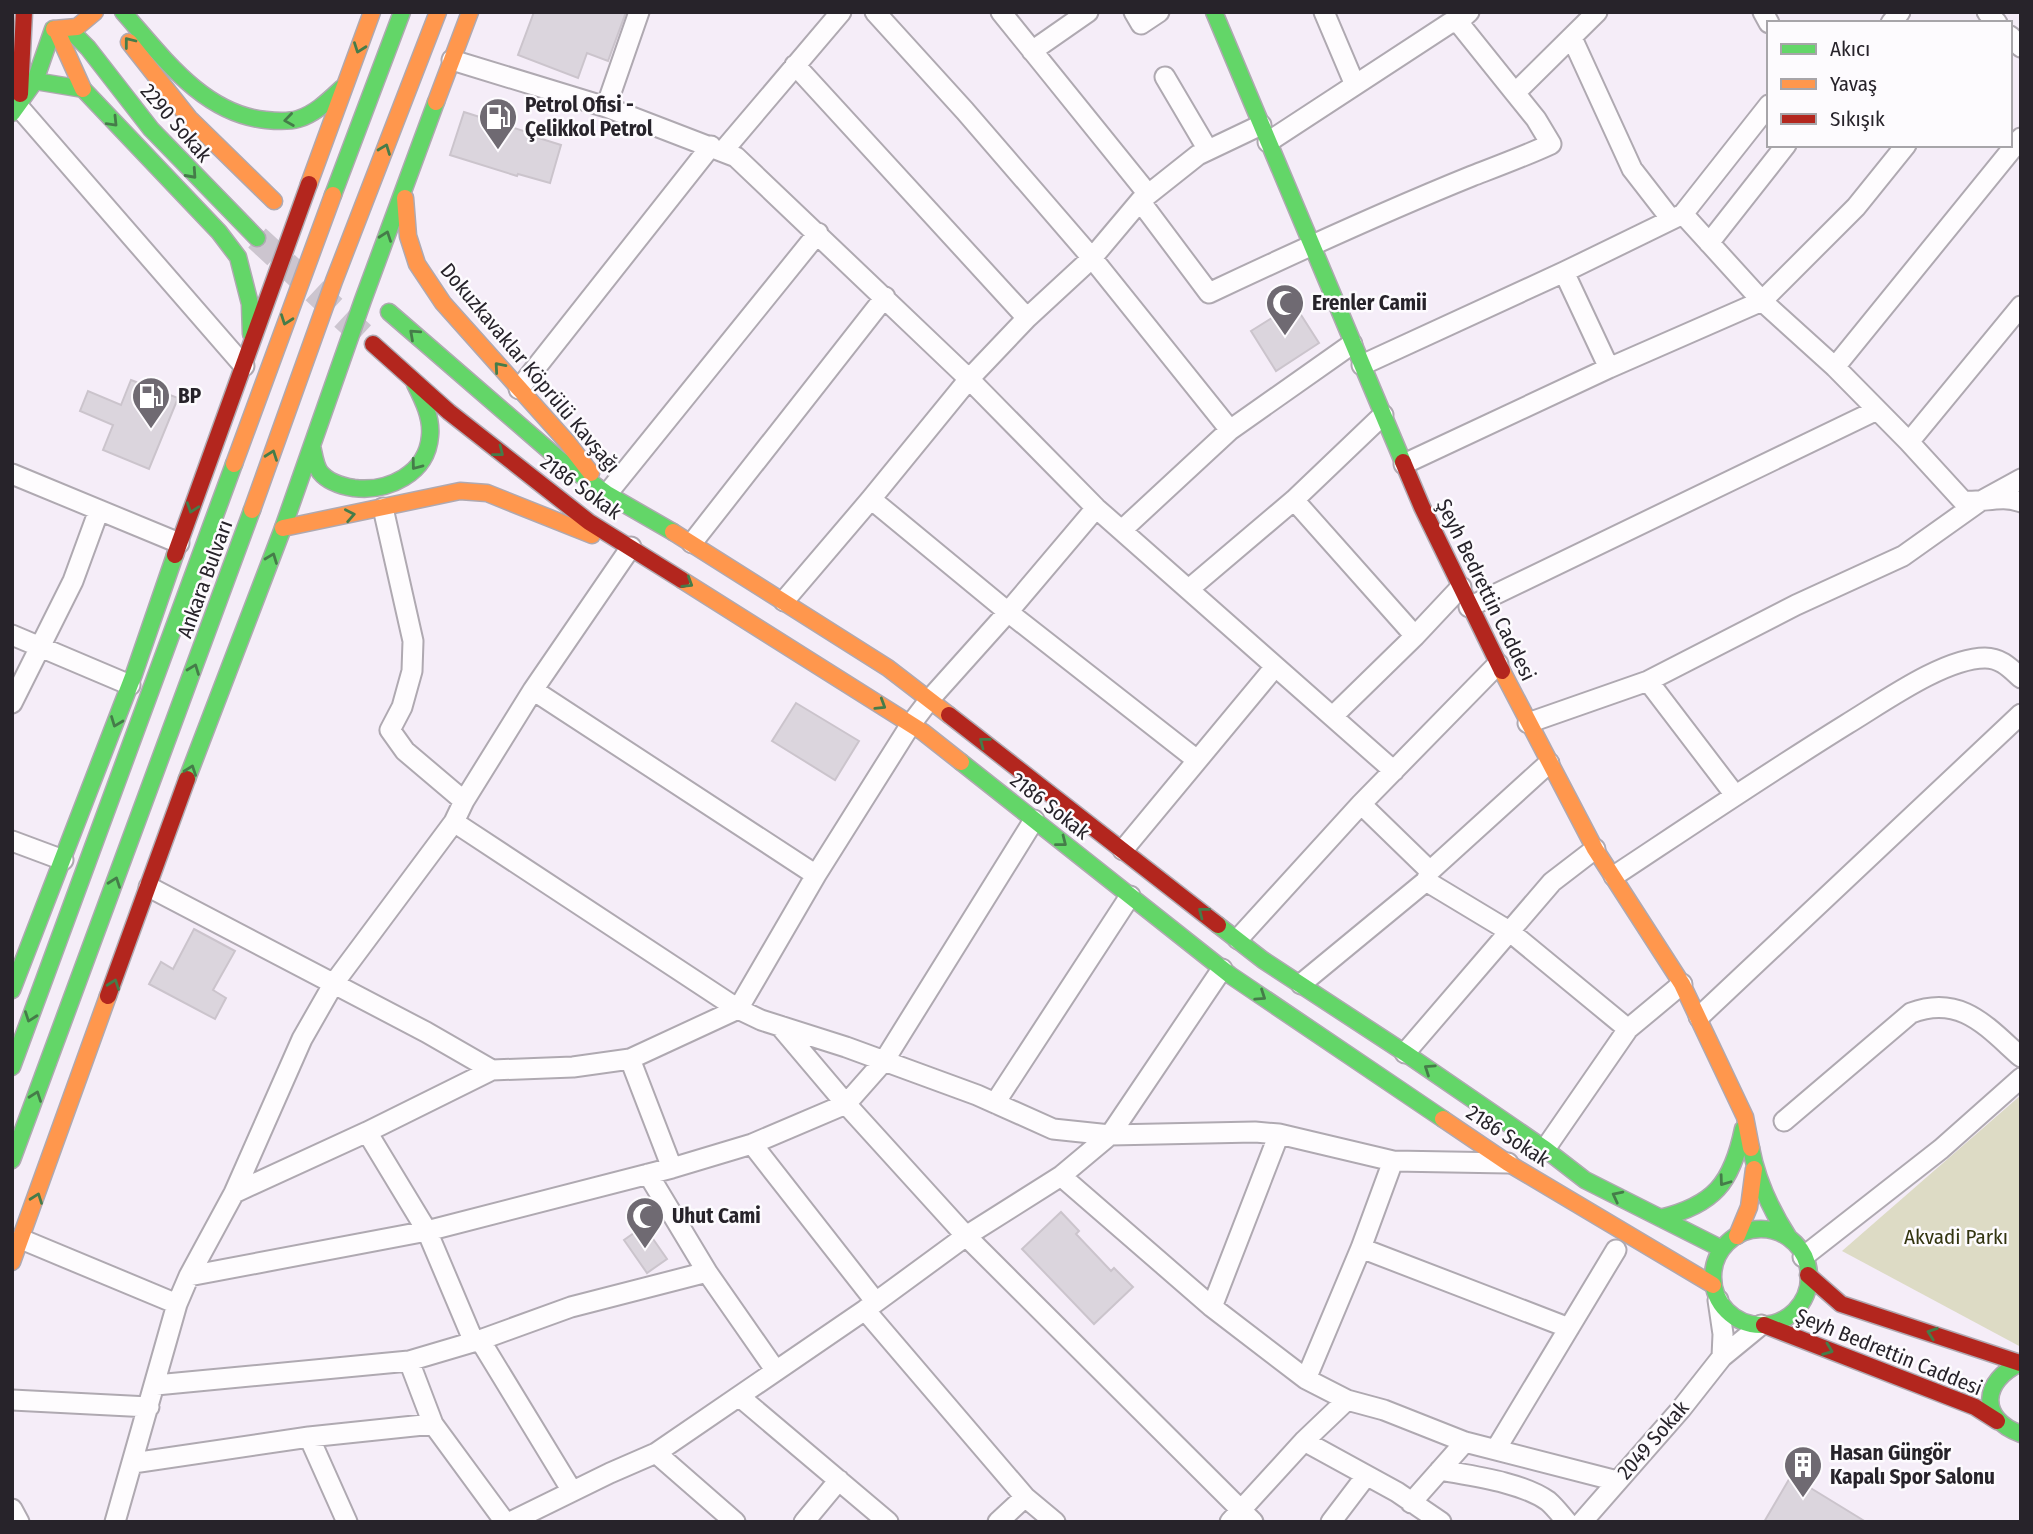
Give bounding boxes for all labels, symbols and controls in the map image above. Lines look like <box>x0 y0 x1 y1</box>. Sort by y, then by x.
legend <box>1767 21 2012 147</box>
text: Akıcı <box>1830 36 1870 62</box>
one-way arrow <box>125 38 138 50</box>
one-way arrow <box>353 42 367 54</box>
text: Yavaş <box>1830 71 1877 97</box>
street label: 2290 Sokak <box>135 78 217 168</box>
place label: Petrol Ofisi - Çelikkol Petrol <box>525 92 653 142</box>
fuel station icon: Petrol Ofisi - Çelikkol Petrol <box>477 96 519 151</box>
text: Sıkışık <box>1830 106 1885 132</box>
one-way arrow <box>283 112 295 127</box>
one-way arrow <box>105 113 118 126</box>
one-way arrow <box>377 143 391 155</box>
one-way arrow <box>184 166 196 179</box>
one-way arrow <box>378 231 392 243</box>
street label: Dokuzkavaklar Köprülü Kavşağı <box>435 258 625 478</box>
mosque icon: Erenler Camii <box>1264 282 1306 337</box>
place label: Erenler Camii <box>1312 290 1427 316</box>
one-way arrow <box>280 314 294 326</box>
one-way arrow <box>409 330 422 343</box>
one-way arrow <box>495 362 507 375</box>
fuel station icon: BP <box>130 375 172 430</box>
place label: BP <box>178 383 202 409</box>
one-way arrow <box>492 443 504 456</box>
street label: 2186 Sokak <box>535 449 627 525</box>
one-way arrow <box>264 450 278 462</box>
one-way arrow <box>412 458 425 470</box>
street label: Şeyh Bedrettin Caddesi <box>1431 495 1541 685</box>
one-way arrow <box>186 501 200 513</box>
one-way arrow <box>344 508 356 523</box>
street label: Ankara Bulvarı <box>172 517 238 641</box>
one-way arrow <box>264 552 278 564</box>
one-way arrow <box>681 575 694 588</box>
one-way arrow <box>186 664 200 676</box>
one-way arrow <box>873 697 886 710</box>
one-way arrow <box>110 716 124 728</box>
one-way arrow <box>980 737 992 750</box>
one-way arrow <box>183 765 197 777</box>
street label: 2186 Sokak <box>1005 767 1095 845</box>
one-way arrow <box>1054 834 1066 847</box>
one-way arrow <box>107 877 121 889</box>
one-way arrow <box>1198 907 1210 920</box>
one-way arrow <box>106 979 120 991</box>
one-way arrow <box>1253 988 1266 1001</box>
one-way arrow <box>25 1010 39 1022</box>
one-way arrow <box>1424 1065 1437 1077</box>
one-way arrow <box>28 1090 42 1102</box>
street label: 2186 Sokak <box>1462 1100 1555 1173</box>
one-way arrow <box>1720 1173 1732 1186</box>
one-way arrow <box>1612 1191 1624 1205</box>
one-way arrow <box>28 1193 42 1205</box>
mosque icon: Uhut Cami <box>624 1195 666 1250</box>
place label: Uhut Cami <box>672 1203 761 1229</box>
park label: Akvadi Parkı <box>1904 1224 2008 1250</box>
street label: Şeyh Bedrettin Caddesi <box>1792 1303 1986 1401</box>
one-way arrow <box>1927 1327 1939 1341</box>
one-way arrow <box>1821 1341 1833 1355</box>
street label: 2049 Sokak <box>1612 1395 1694 1485</box>
place label: Hasan Güngör Kapalı Spor Salonu <box>1830 1440 1995 1490</box>
building icon: Hasan Güngör Kapalı Spor Salonu <box>1782 1444 1824 1499</box>

